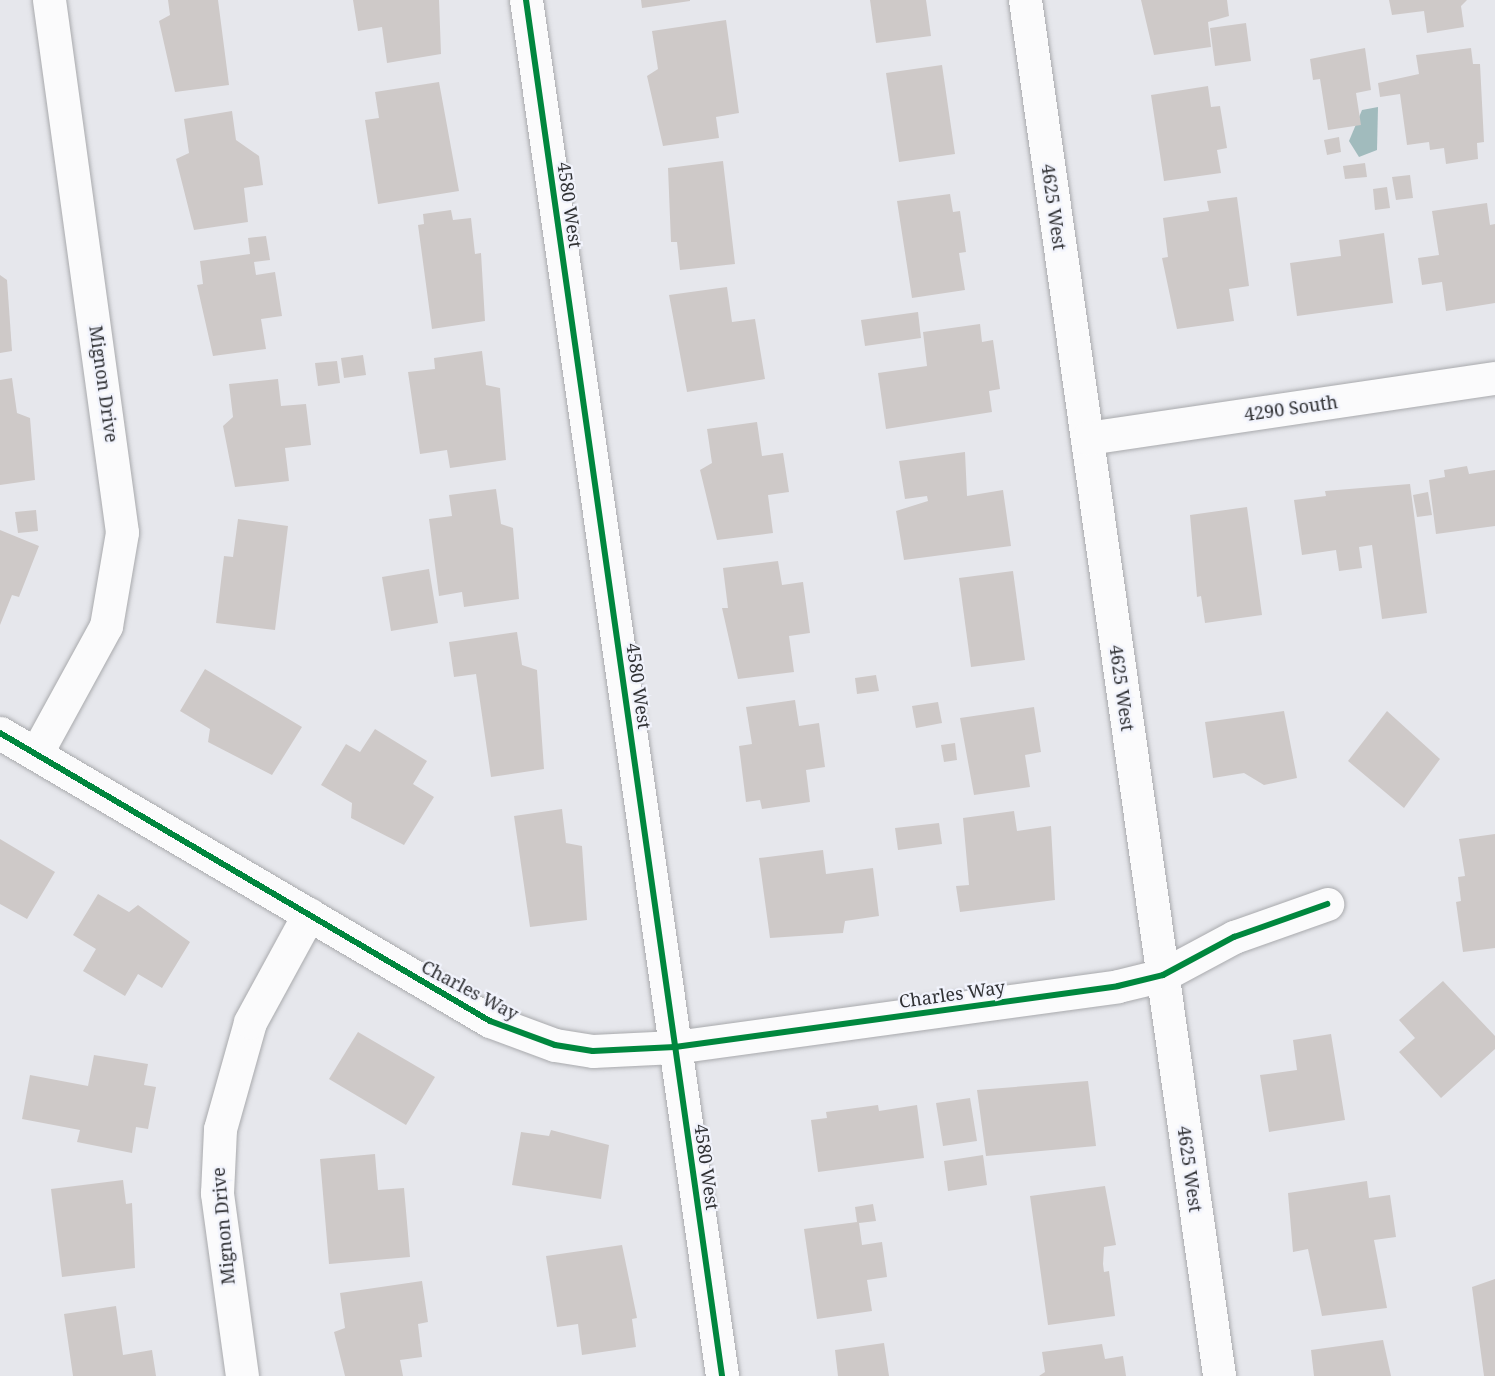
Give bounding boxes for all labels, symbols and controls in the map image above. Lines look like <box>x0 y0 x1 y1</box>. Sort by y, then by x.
street label: 4580 West <box>553 161 587 249</box>
street label: 4625 West <box>1037 163 1071 251</box>
street label: Mignon Drive <box>85 324 123 444</box>
street label: 4290 South <box>1243 391 1339 425</box>
street label: 4580 West <box>622 642 656 730</box>
street label: 4625 West <box>1105 644 1139 732</box>
street label: Charles Way <box>418 955 522 1025</box>
street label: Charles Way <box>898 976 1006 1012</box>
street label: 4580 West <box>690 1123 724 1211</box>
street label: 4625 West <box>1173 1125 1207 1213</box>
street label: Mignon Drive <box>207 1166 239 1286</box>

